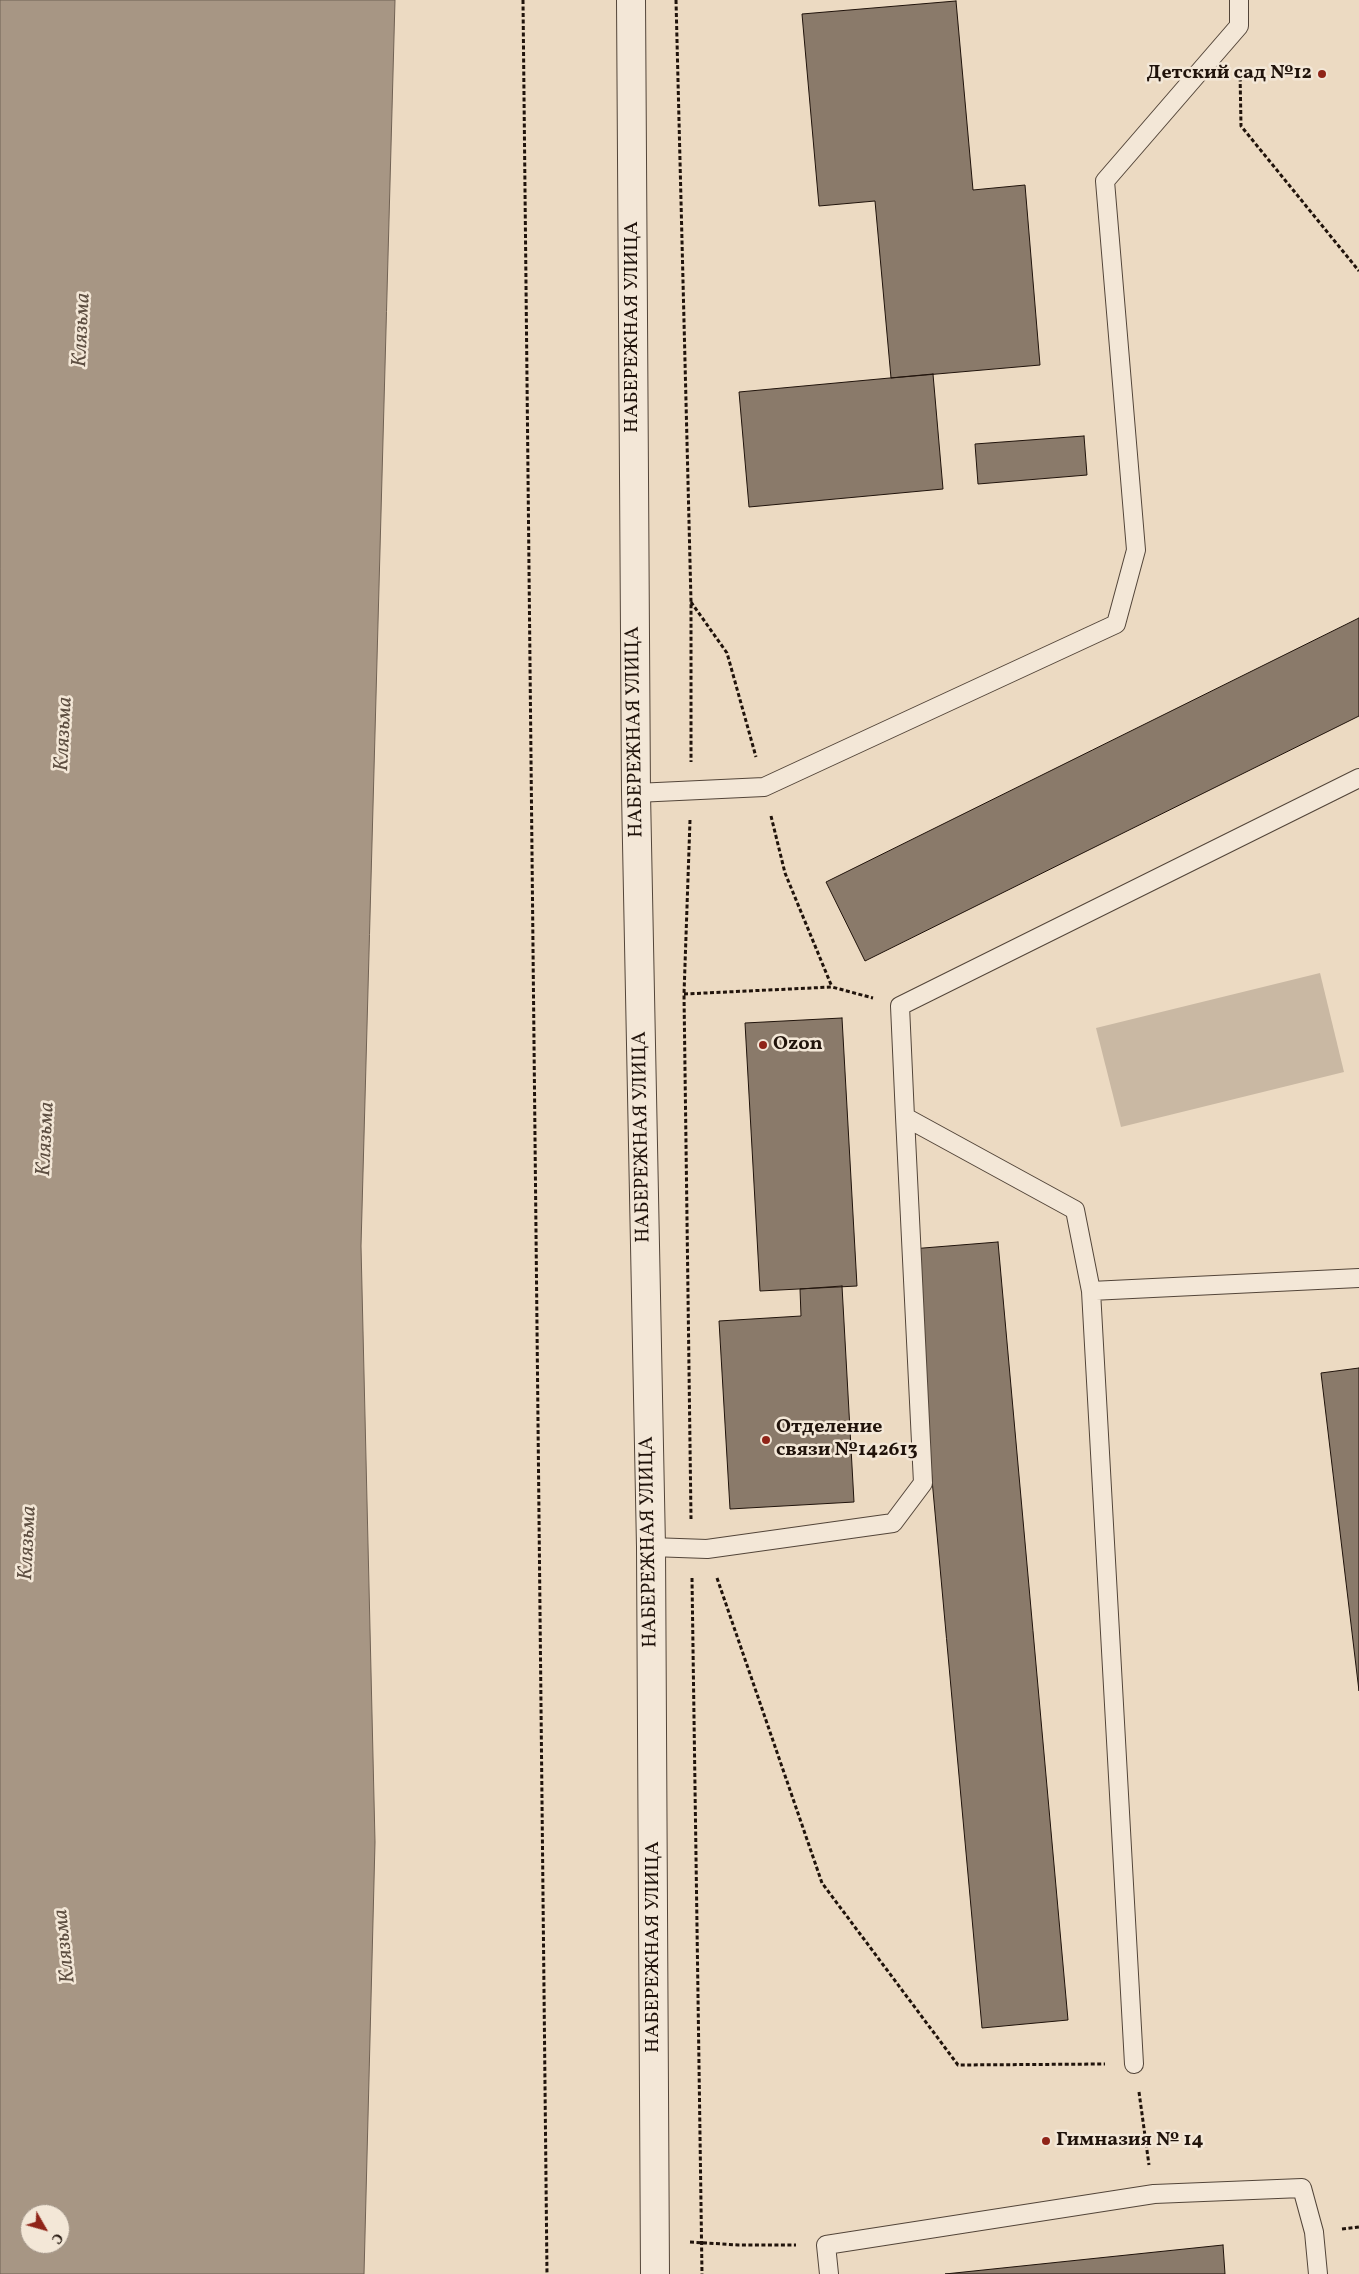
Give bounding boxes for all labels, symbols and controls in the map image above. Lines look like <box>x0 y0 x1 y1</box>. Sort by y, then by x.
place label: Детский сад №12 <box>1146 62 1312 86</box>
marker: Детский сад №12 <box>1316 68 1328 80</box>
street label: НАБЕРЕЖНАЯ УЛИЦА <box>621 221 645 433</box>
water label: Клязьма <box>68 292 98 368</box>
street label: НАБЕРЕЖНАЯ УЛИЦА <box>622 626 650 838</box>
water label: Клязьма <box>50 696 80 772</box>
street label: НАБЕРЕЖНАЯ УЛИЦА <box>629 1031 657 1243</box>
place label: Ozon <box>773 1033 823 1057</box>
marker: Ozon <box>757 1039 769 1051</box>
water label: Клязьма <box>32 1101 62 1177</box>
place label: Отделение связи №142613 <box>776 1416 918 1463</box>
marker: Отделение связи №142613 <box>760 1434 772 1446</box>
street label: НАБЕРЕЖНАЯ УЛИЦА <box>636 1436 664 1648</box>
water label: Клязьма <box>14 1505 44 1581</box>
street label: НАБЕРЕЖНАЯ УЛИЦА <box>642 1841 666 2053</box>
water label: Клязьма <box>50 1908 82 1984</box>
place label: Гимназия № 14 <box>1056 2129 1204 2153</box>
marker: Гимназия № 14 <box>1040 2135 1052 2147</box>
north arrow <box>20 2204 70 2254</box>
text: С <box>46 2229 67 2247</box>

